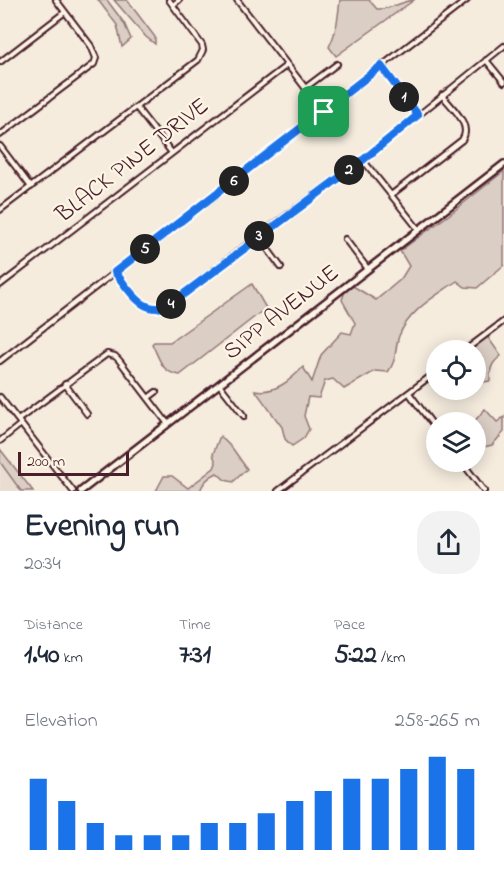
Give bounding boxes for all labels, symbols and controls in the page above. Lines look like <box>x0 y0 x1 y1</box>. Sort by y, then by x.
pin: 1 <box>389 82 419 112</box>
text: 1 <box>401 85 407 109</box>
pin <box>298 86 349 137</box>
street label: BLACK PINE DRIVE <box>48 90 217 233</box>
icon: arrive <box>307 95 340 128</box>
pin: 2 <box>334 155 364 185</box>
text: 2 <box>345 158 353 182</box>
pin: 6 <box>219 166 249 196</box>
text: 6 <box>230 169 238 193</box>
pin: 3 <box>244 221 274 251</box>
text: 3 <box>256 224 262 248</box>
pin: 5 <box>130 234 160 264</box>
text: 5 <box>140 237 150 261</box>
street label: SIPP AVENUE <box>217 257 347 369</box>
pin: 4 <box>156 289 186 319</box>
text: 4 <box>168 292 174 316</box>
map controls <box>426 340 486 472</box>
button: locate <box>426 340 486 400</box>
button: layers <box>426 412 486 472</box>
scale bar <box>18 449 129 477</box>
text: 200 m <box>27 450 65 474</box>
text: Evening run <box>24 503 179 551</box>
button: share <box>417 511 480 574</box>
text: 20:34 <box>24 550 61 579</box>
text: Distance <box>24 613 83 637</box>
text: Time <box>179 613 211 637</box>
text: Pace <box>334 613 365 637</box>
text: 1.40 <box>24 637 60 675</box>
text: 7:31 <box>179 637 211 675</box>
text: 5:22 <box>334 637 377 675</box>
text: km <box>60 646 83 670</box>
text: /km <box>377 646 405 670</box>
text: Elevation <box>24 707 98 736</box>
text: 258–265 m <box>395 707 480 736</box>

